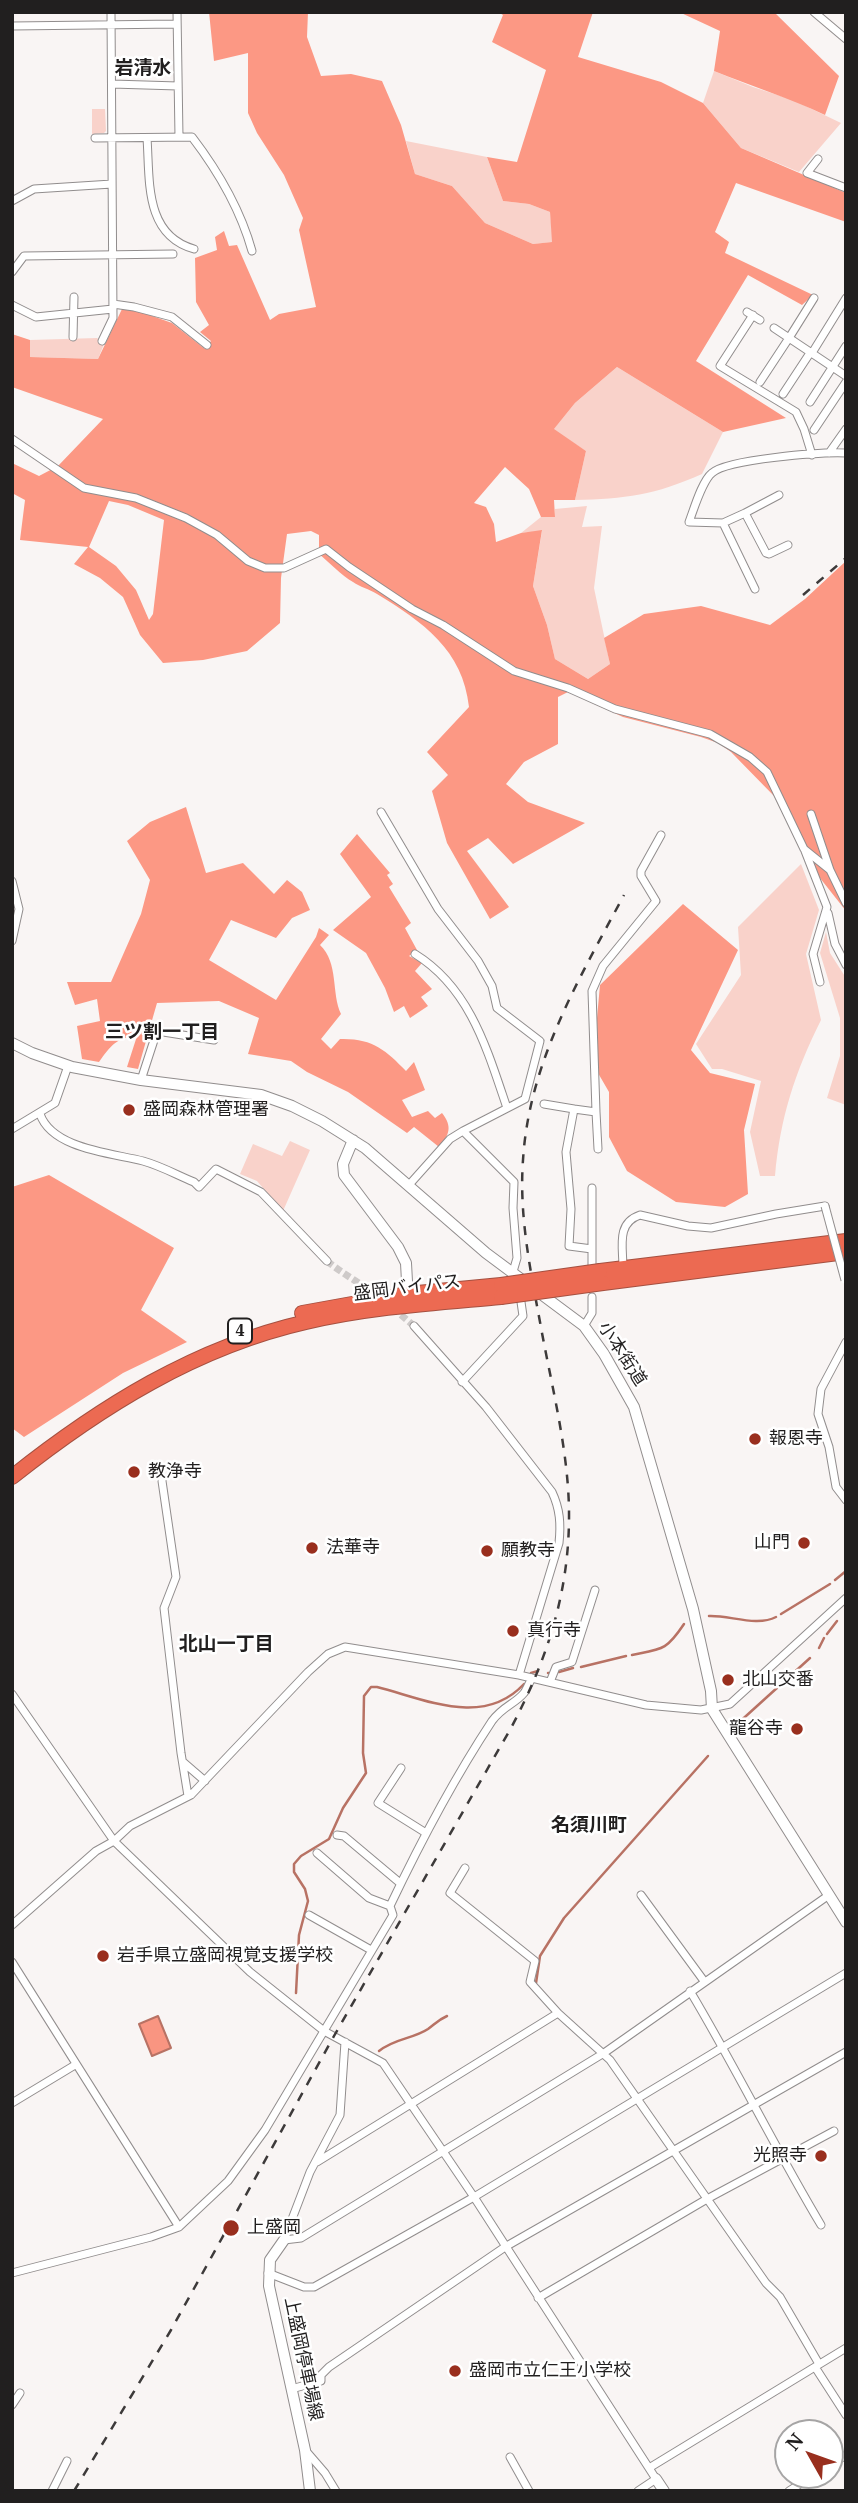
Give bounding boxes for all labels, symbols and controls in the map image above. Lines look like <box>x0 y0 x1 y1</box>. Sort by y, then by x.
district label: 岩清水 <box>115 58 171 80</box>
district label: 三ツ割一丁目 <box>105 1022 219 1044</box>
place label: 盛岡森林管理署 <box>143 1099 269 1121</box>
marker: 盛岡森林管理署 <box>121 1102 137 1118</box>
street label: 盛岡バイパス <box>352 1271 462 1305</box>
road number: 4 <box>228 1318 252 1344</box>
street label: 小本街道 <box>593 1318 651 1390</box>
place label: 報恩寺 <box>769 1428 823 1450</box>
marker: 報恩寺 <box>747 1431 763 1447</box>
place label: 教浄寺 <box>148 1461 202 1483</box>
marker: 教浄寺 <box>126 1464 142 1480</box>
place label: 山門 <box>754 1532 790 1554</box>
marker: 山門 <box>796 1535 812 1551</box>
place label: 法華寺 <box>326 1537 380 1559</box>
marker: 法華寺 <box>304 1540 320 1556</box>
place label: 願教寺 <box>501 1540 555 1562</box>
marker: 願教寺 <box>479 1543 495 1559</box>
place label: 真行寺 <box>527 1620 581 1642</box>
marker: 真行寺 <box>505 1623 521 1639</box>
district label: 北山一丁目 <box>179 1634 273 1656</box>
place label: 北山交番 <box>742 1669 814 1691</box>
marker: 北山交番 <box>720 1672 736 1688</box>
place label: 龍谷寺 <box>729 1718 783 1740</box>
marker: 龍谷寺 <box>789 1721 805 1737</box>
district label: 名須川町 <box>551 1815 627 1837</box>
place label: 岩手県立盛岡視覚支援学校 <box>117 1945 333 1967</box>
marker: 岩手県立盛岡視覚支援学校 <box>95 1948 111 1964</box>
place label: 光照寺 <box>753 2145 807 2167</box>
marker: 光照寺 <box>813 2148 829 2164</box>
place label: 上盛岡 <box>247 2217 301 2239</box>
marker: 上盛岡 <box>221 2218 241 2238</box>
street label: 上盛岡停車場線 <box>279 2295 327 2423</box>
place label: 盛岡市立仁王小学校 <box>469 2360 631 2382</box>
marker: 盛岡市立仁王小学校 <box>447 2363 463 2379</box>
north arrow <box>774 2419 844 2489</box>
text: N <box>780 2428 809 2456</box>

